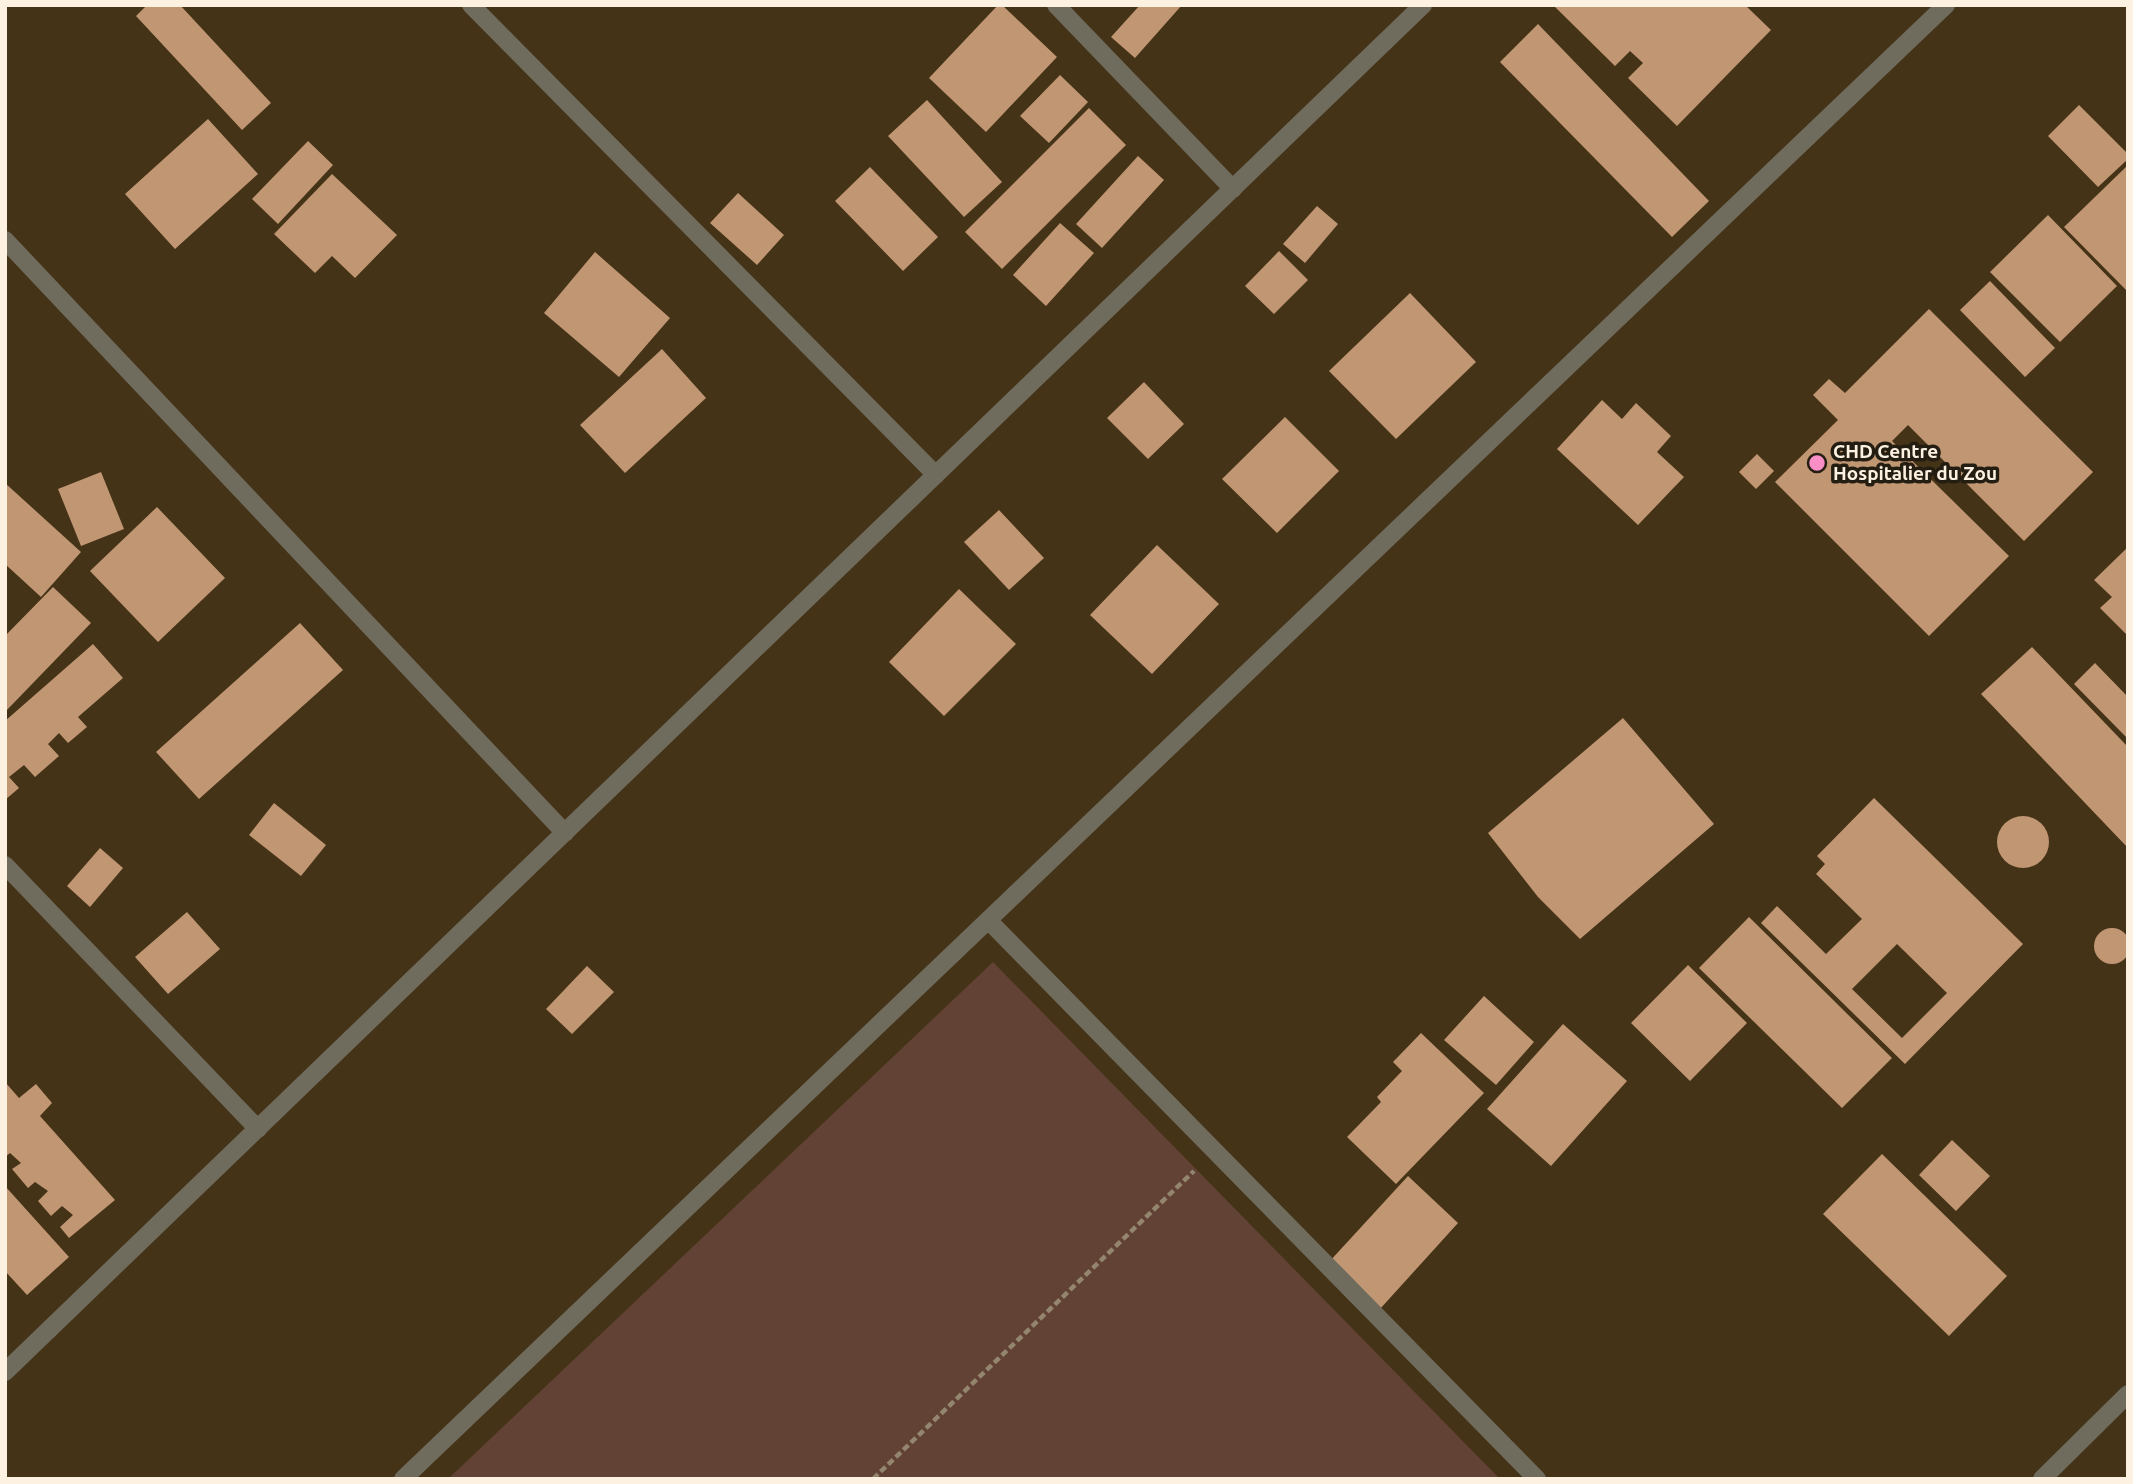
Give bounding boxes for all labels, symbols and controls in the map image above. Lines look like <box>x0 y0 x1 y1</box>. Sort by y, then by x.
place label: CHD Centre Hospitalier du Zou <box>1833 441 1997 485</box>
marker: CHD Centre Hospitalier du Zou <box>1807 453 1827 473</box>

